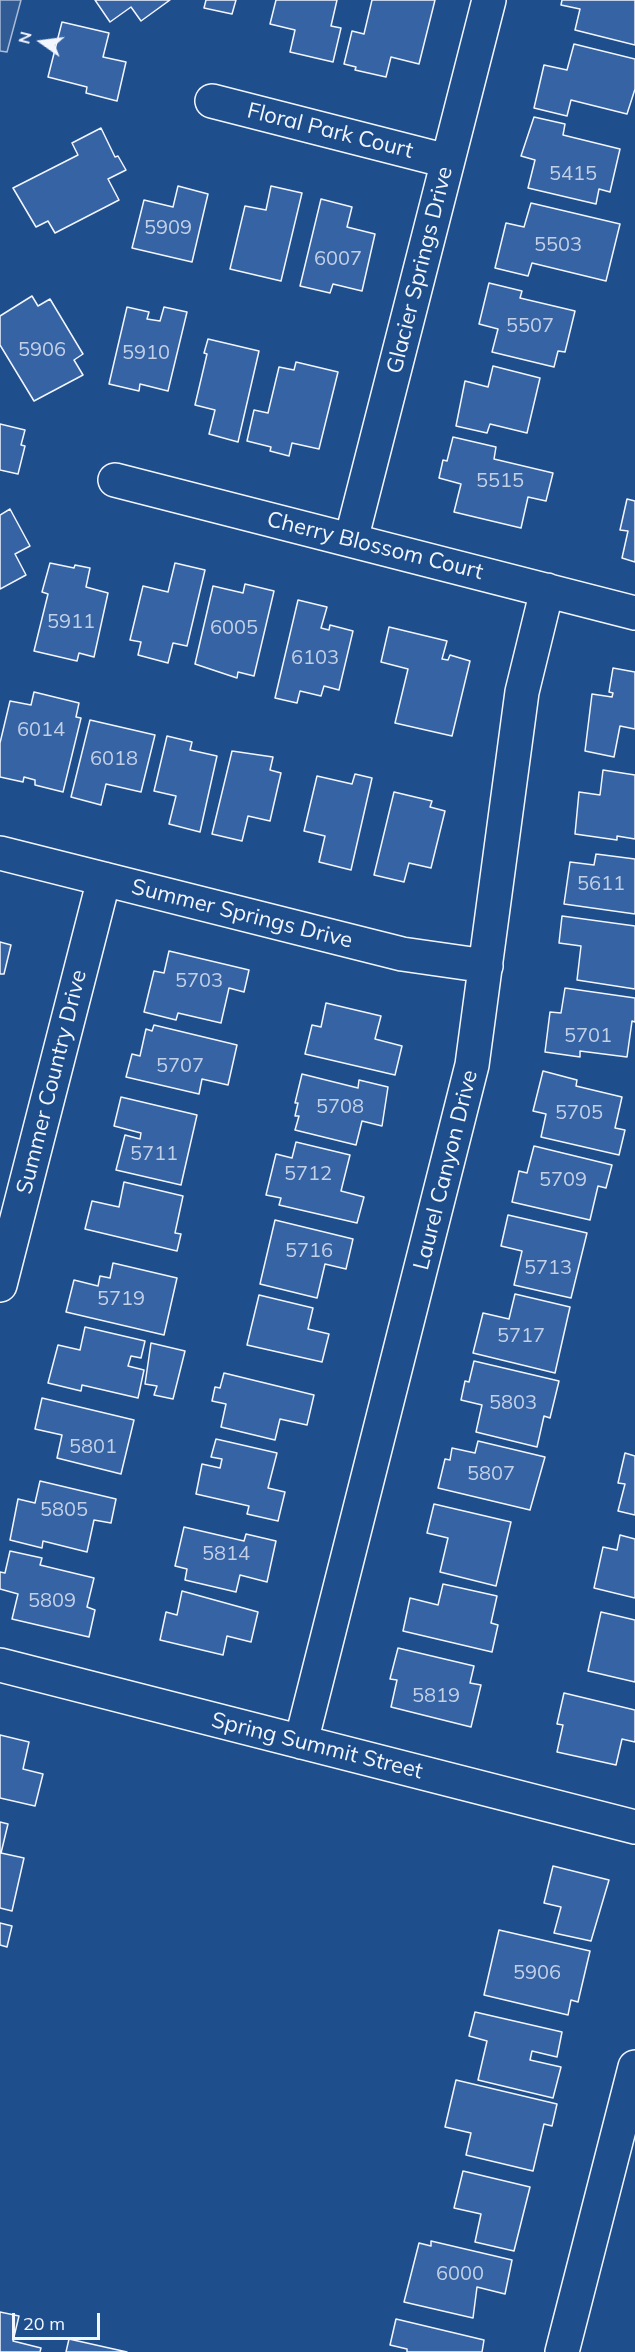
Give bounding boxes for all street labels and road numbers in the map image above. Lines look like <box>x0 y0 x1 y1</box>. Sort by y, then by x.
street label: Floral Park Court <box>244 98 416 164</box>
street label: Glacier Springs Drive <box>381 164 459 376</box>
street label: Cherry Blossom Court <box>264 506 486 586</box>
street label: Summer Springs Drive <box>129 874 355 954</box>
street label: Summer Country Drive <box>11 967 93 1197</box>
street label: Laurel Canyon Drive <box>408 1067 484 1273</box>
street label: Spring Summit Street <box>209 1707 425 1785</box>

